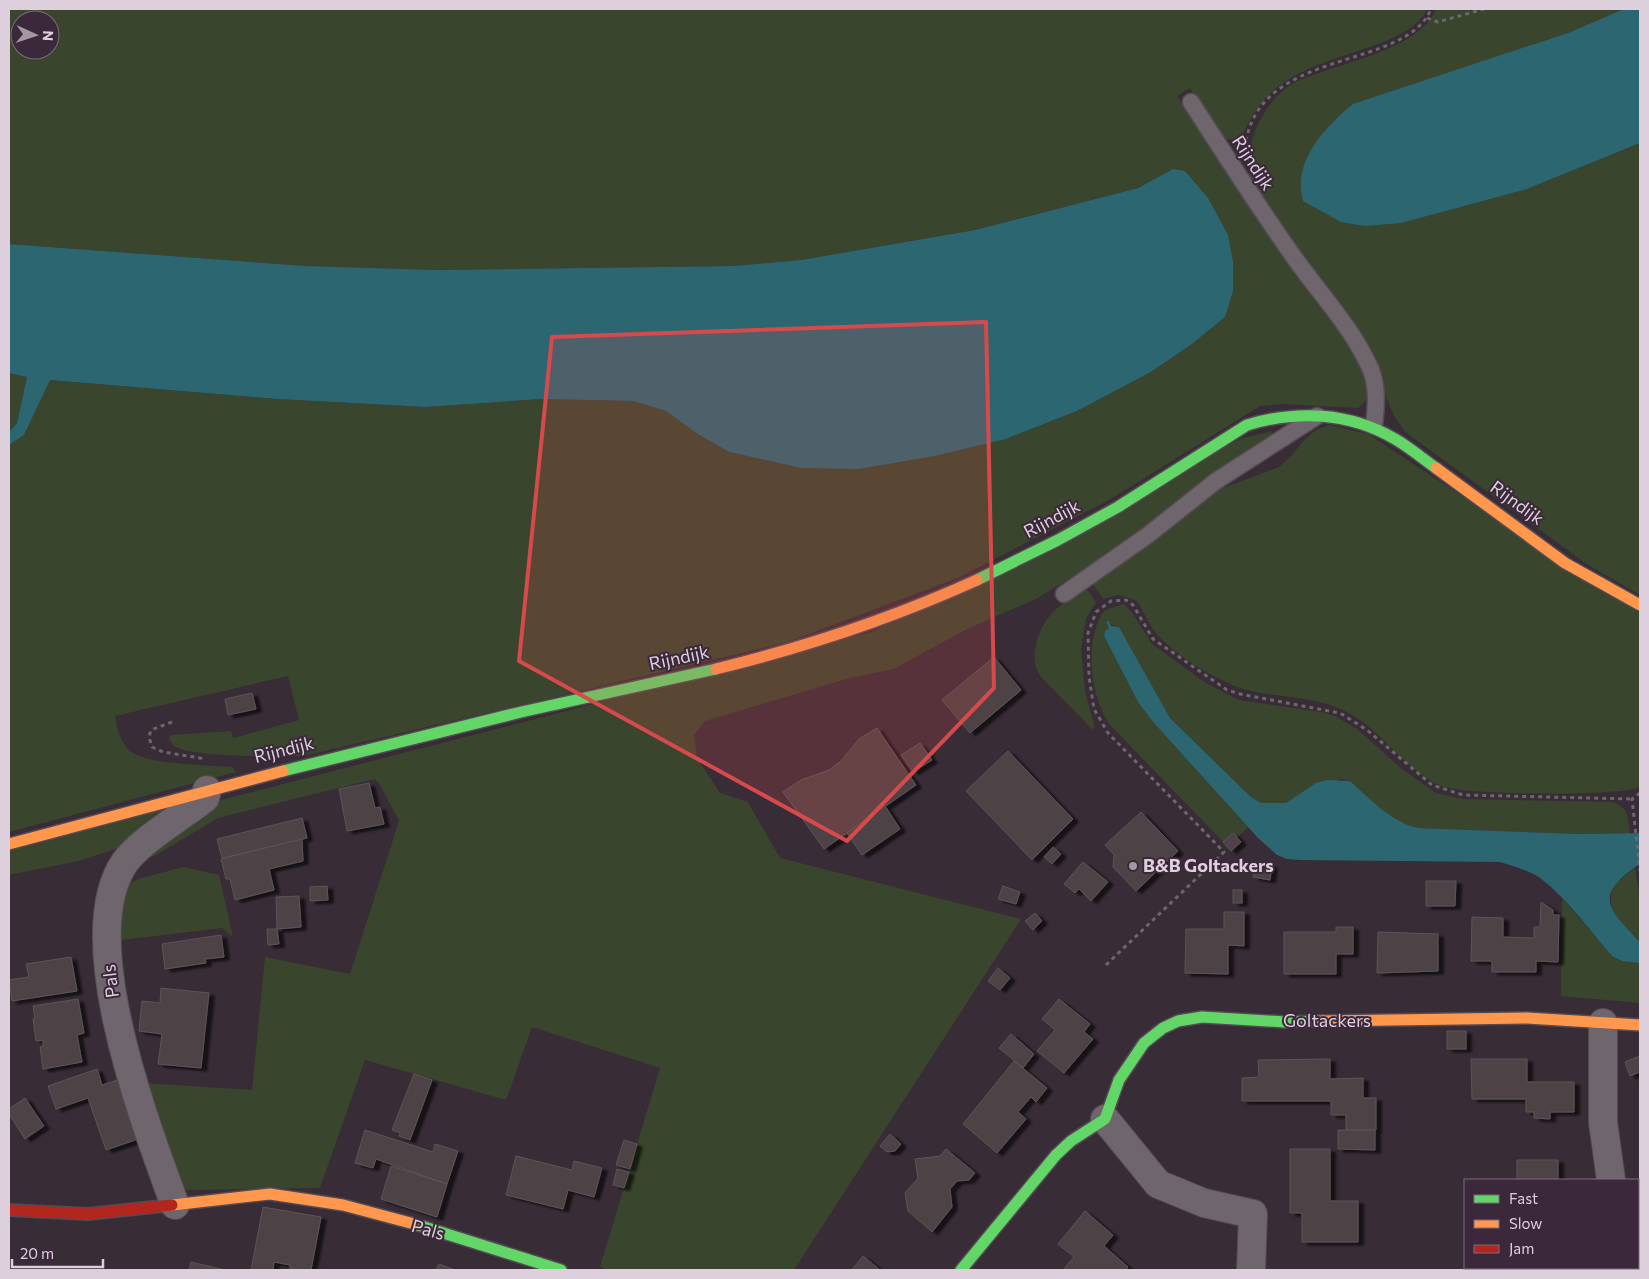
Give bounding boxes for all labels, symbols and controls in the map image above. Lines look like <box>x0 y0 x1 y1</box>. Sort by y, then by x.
north arrow <box>10 10 60 60</box>
text: N <box>40 30 57 41</box>
street label: Rijndijk <box>1228 131 1280 194</box>
street label: Rijndijk <box>1486 475 1549 529</box>
street label: Rijndijk <box>1019 494 1084 542</box>
street label: Rijndijk <box>647 640 711 674</box>
street label: Rijndijk <box>252 731 316 767</box>
place label: B&B Goltackers <box>1143 854 1274 876</box>
marker: B&B Goltackers <box>1127 860 1139 872</box>
street label: Pals <box>97 963 123 999</box>
street label: Goltackers <box>1283 1009 1371 1031</box>
legend <box>1464 1179 1639 1269</box>
text: Fast <box>1509 1189 1538 1207</box>
street label: Pals <box>409 1214 447 1244</box>
text: Slow <box>1509 1214 1542 1232</box>
scale bar <box>12 1236 104 1268</box>
text: Jam <box>1509 1239 1534 1257</box>
text: 20 m <box>20 1244 54 1262</box>

